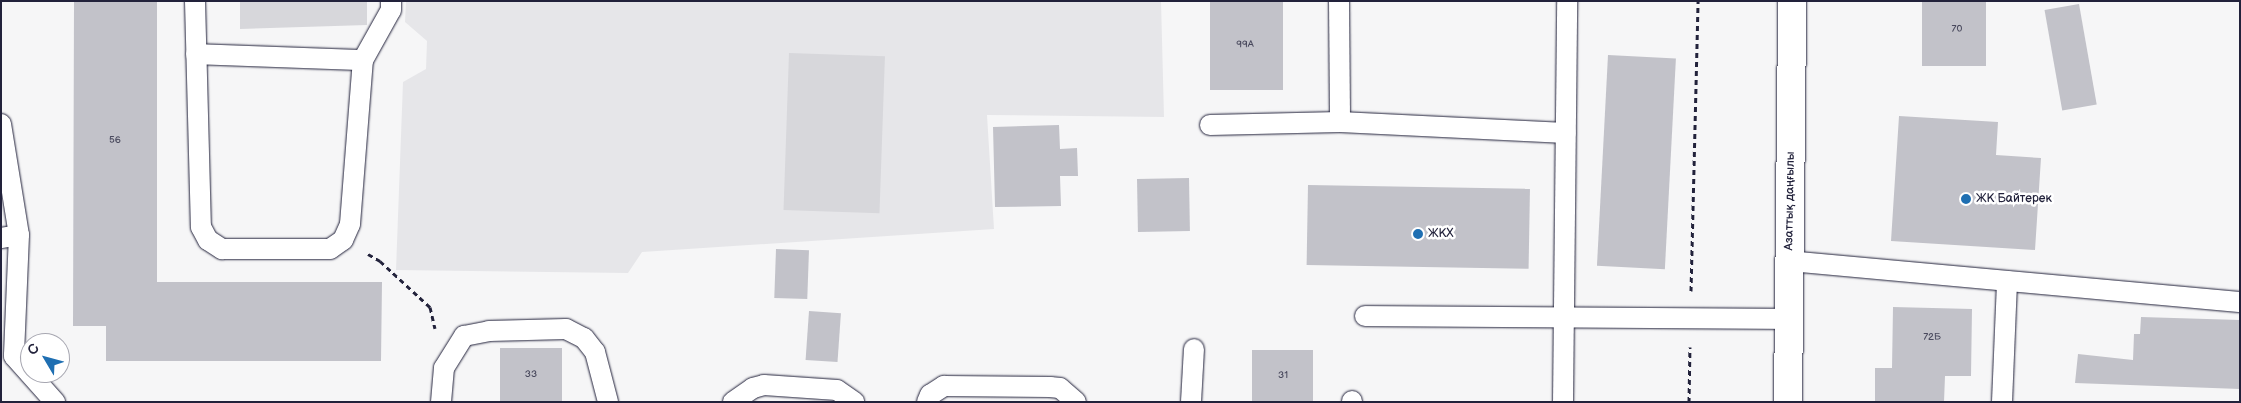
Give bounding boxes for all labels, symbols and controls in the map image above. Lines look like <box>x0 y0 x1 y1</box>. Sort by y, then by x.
house number: 70 <box>1952 24 1962 36</box>
house number: 99А <box>1236 39 1254 51</box>
house number: 56 <box>109 135 121 147</box>
street label: Азаттық даңғылы <box>1782 151 1798 251</box>
place label: ЖК Байтерек <box>1976 192 2052 206</box>
marker: ЖК Байтерек <box>1960 193 1972 205</box>
place label: ЖКХ <box>1428 227 1454 241</box>
marker: ЖКХ <box>1412 228 1424 240</box>
house number: 72Б <box>1923 332 1941 344</box>
north arrow <box>20 333 70 383</box>
text: С <box>24 340 43 358</box>
house number: 33 <box>525 369 537 381</box>
house number: 31 <box>1278 370 1288 382</box>

